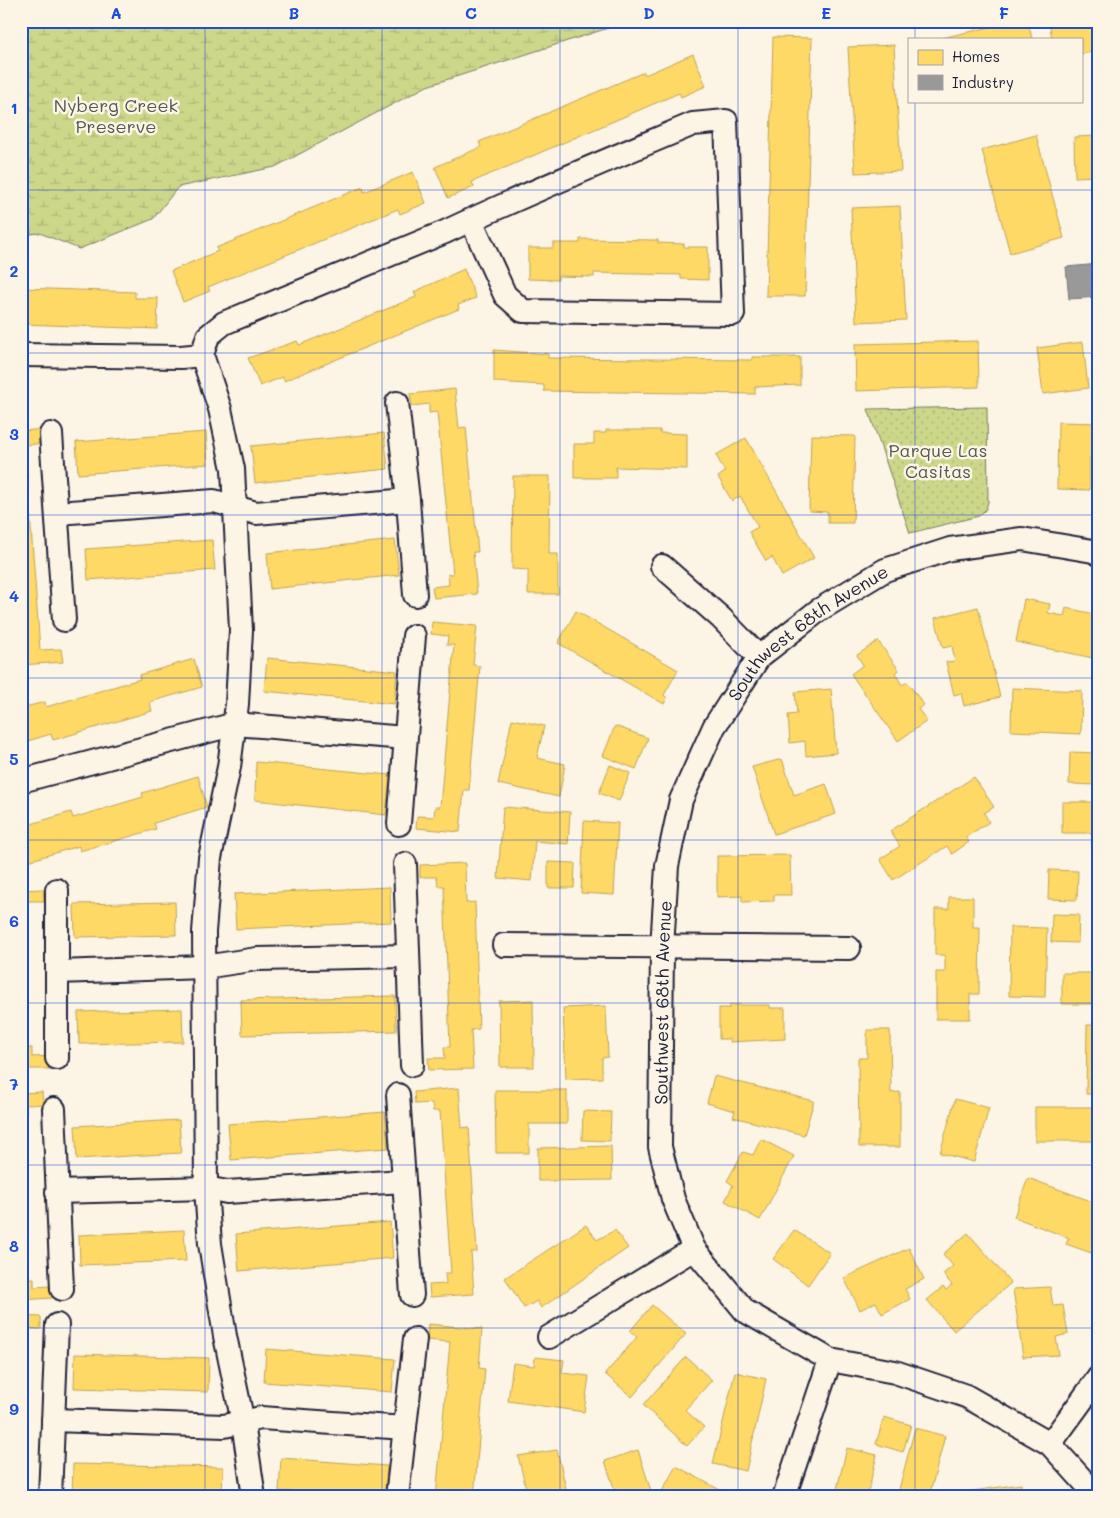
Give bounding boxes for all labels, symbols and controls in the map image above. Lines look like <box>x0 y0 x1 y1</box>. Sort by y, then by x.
text: A <box>110 2 122 23</box>
text: B <box>289 2 299 23</box>
text: C <box>465 2 477 23</box>
text: D <box>643 2 655 23</box>
text: E <box>821 2 831 23</box>
text: F <box>999 2 1009 23</box>
legend <box>908 38 1082 102</box>
text: Homes <box>952 46 1000 66</box>
text: Industry <box>952 72 1014 92</box>
park label: Nyberg Creek Preserve <box>54 93 178 138</box>
text: 1 <box>10 97 18 118</box>
text: 2 <box>10 260 19 281</box>
text: 3 <box>9 423 19 444</box>
park label: Parque Las Casitas <box>889 438 987 483</box>
street label: Southwest 68th Avenue <box>722 559 892 705</box>
text: 4 <box>9 585 19 606</box>
text: 5 <box>9 748 19 769</box>
street label: Southwest 68th Avenue <box>648 900 677 1105</box>
text: 6 <box>9 910 19 931</box>
text: 7 <box>10 1073 19 1094</box>
text: 8 <box>9 1235 19 1256</box>
text: 9 <box>9 1398 19 1419</box>

